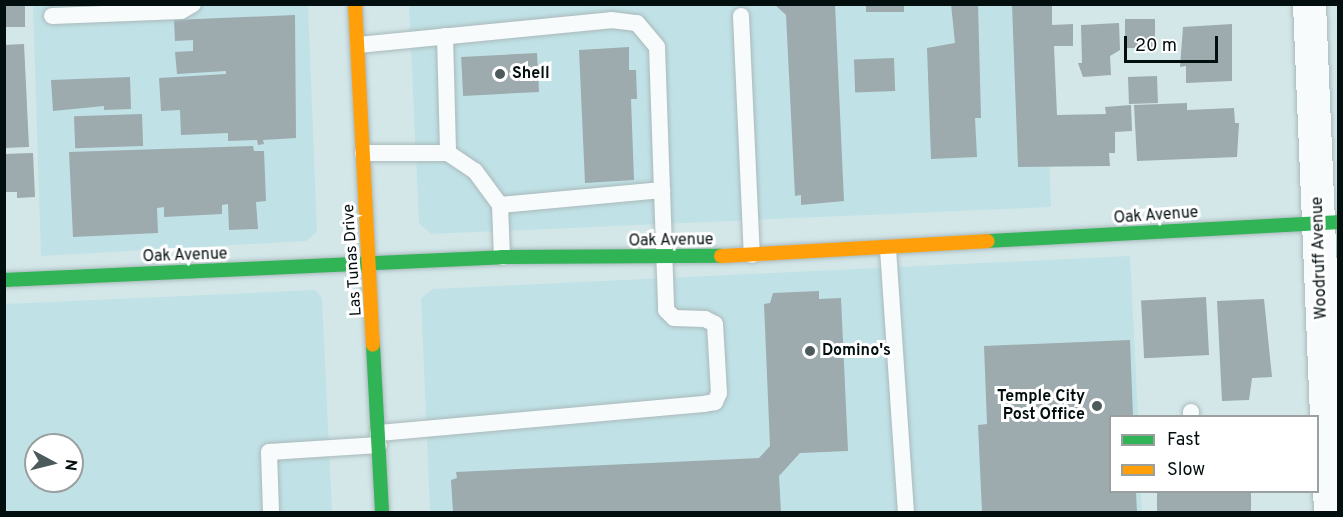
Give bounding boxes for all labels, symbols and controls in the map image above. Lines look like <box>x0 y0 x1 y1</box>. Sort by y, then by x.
scale bar <box>1127 24 1222 62</box>
text: 20 m <box>1135 35 1177 58</box>
place label: Shell <box>512 64 550 84</box>
marker: Shell <box>493 67 507 81</box>
street label: Woodruff Avenue <box>1308 196 1332 320</box>
street label: Las Tunas Drive <box>339 203 367 317</box>
street label: Oak Avenue <box>1113 203 1199 229</box>
street label: Oak Avenue <box>628 231 714 251</box>
street label: Oak Avenue <box>142 245 228 267</box>
place label: Domino's <box>822 341 891 361</box>
marker: Domino's <box>803 344 817 358</box>
place label: Temple City Post Office <box>997 387 1085 425</box>
marker: Temple City Post Office <box>1090 399 1104 413</box>
legend <box>1109 415 1319 493</box>
text: Fast <box>1167 429 1200 452</box>
north arrow <box>24 433 84 493</box>
text: N <box>59 458 81 472</box>
text: Slow <box>1167 459 1205 482</box>

